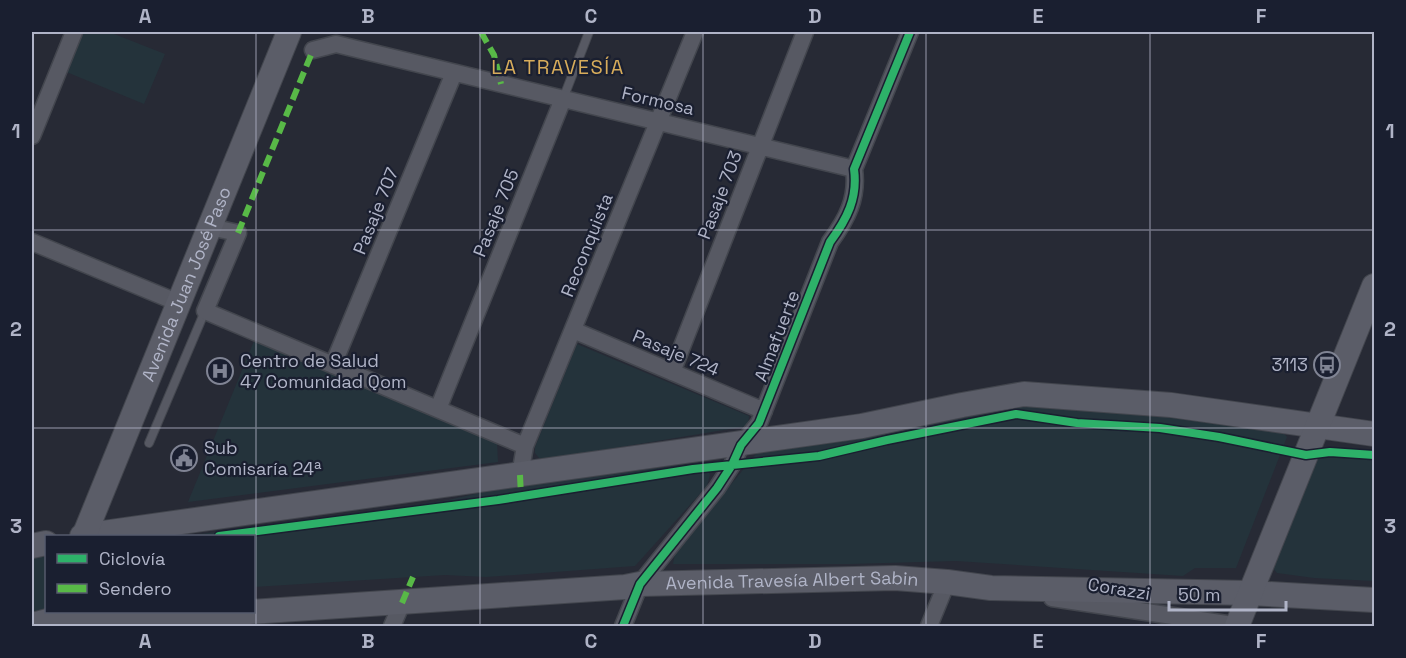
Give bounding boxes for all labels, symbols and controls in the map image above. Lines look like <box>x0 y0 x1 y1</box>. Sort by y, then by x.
text: A <box>139 3 152 29</box>
text: B <box>361 3 375 29</box>
text: C <box>585 3 598 29</box>
text: D <box>808 3 822 29</box>
text: E <box>1032 3 1044 29</box>
text: F <box>1256 3 1267 29</box>
district label: LA TRAVESÍA <box>491 54 625 80</box>
street label: Formosa <box>620 81 697 120</box>
text: 1 <box>11 118 21 144</box>
text: 1 <box>1385 118 1395 144</box>
street label: Pasaje 703 <box>692 147 747 242</box>
street label: Pasaje 707 <box>348 164 403 258</box>
street label: Pasaje 705 <box>468 166 524 260</box>
street label: Avenida Juan José Paso <box>136 183 236 385</box>
street label: Reconquista <box>555 190 618 300</box>
street label: Almafuerte <box>749 287 804 385</box>
text: 2 <box>10 316 22 342</box>
text: 2 <box>1384 316 1396 342</box>
street label: Pasaje 724 <box>629 324 723 381</box>
place label: Centro de Salud 47 Comunidad Qom <box>240 349 407 393</box>
bus stop icon: 3113 <box>1312 350 1342 380</box>
place label: 3113 <box>1271 353 1308 376</box>
hospital icon: Centro de Salud 47 Comunidad Qom <box>205 356 235 386</box>
place label: Sub Comisaría 24ª <box>204 436 322 480</box>
public building icon: Sub Comisaría 24ª <box>169 443 199 473</box>
text: 3 <box>10 513 22 539</box>
text: 3 <box>1384 513 1396 539</box>
legend <box>45 535 255 613</box>
text: Ciclovía <box>99 547 165 570</box>
street label: Avenida Travesía Albert Sabin <box>665 566 919 594</box>
street label: Corazzi <box>1086 572 1152 605</box>
scale bar <box>1169 574 1286 612</box>
text: Sendero <box>99 577 172 600</box>
text: 50 m <box>1178 583 1220 606</box>
text: A <box>139 628 152 654</box>
text: B <box>361 628 375 654</box>
text: C <box>585 628 598 654</box>
text: D <box>808 628 822 654</box>
text: E <box>1032 628 1044 654</box>
text: F <box>1256 628 1267 654</box>

